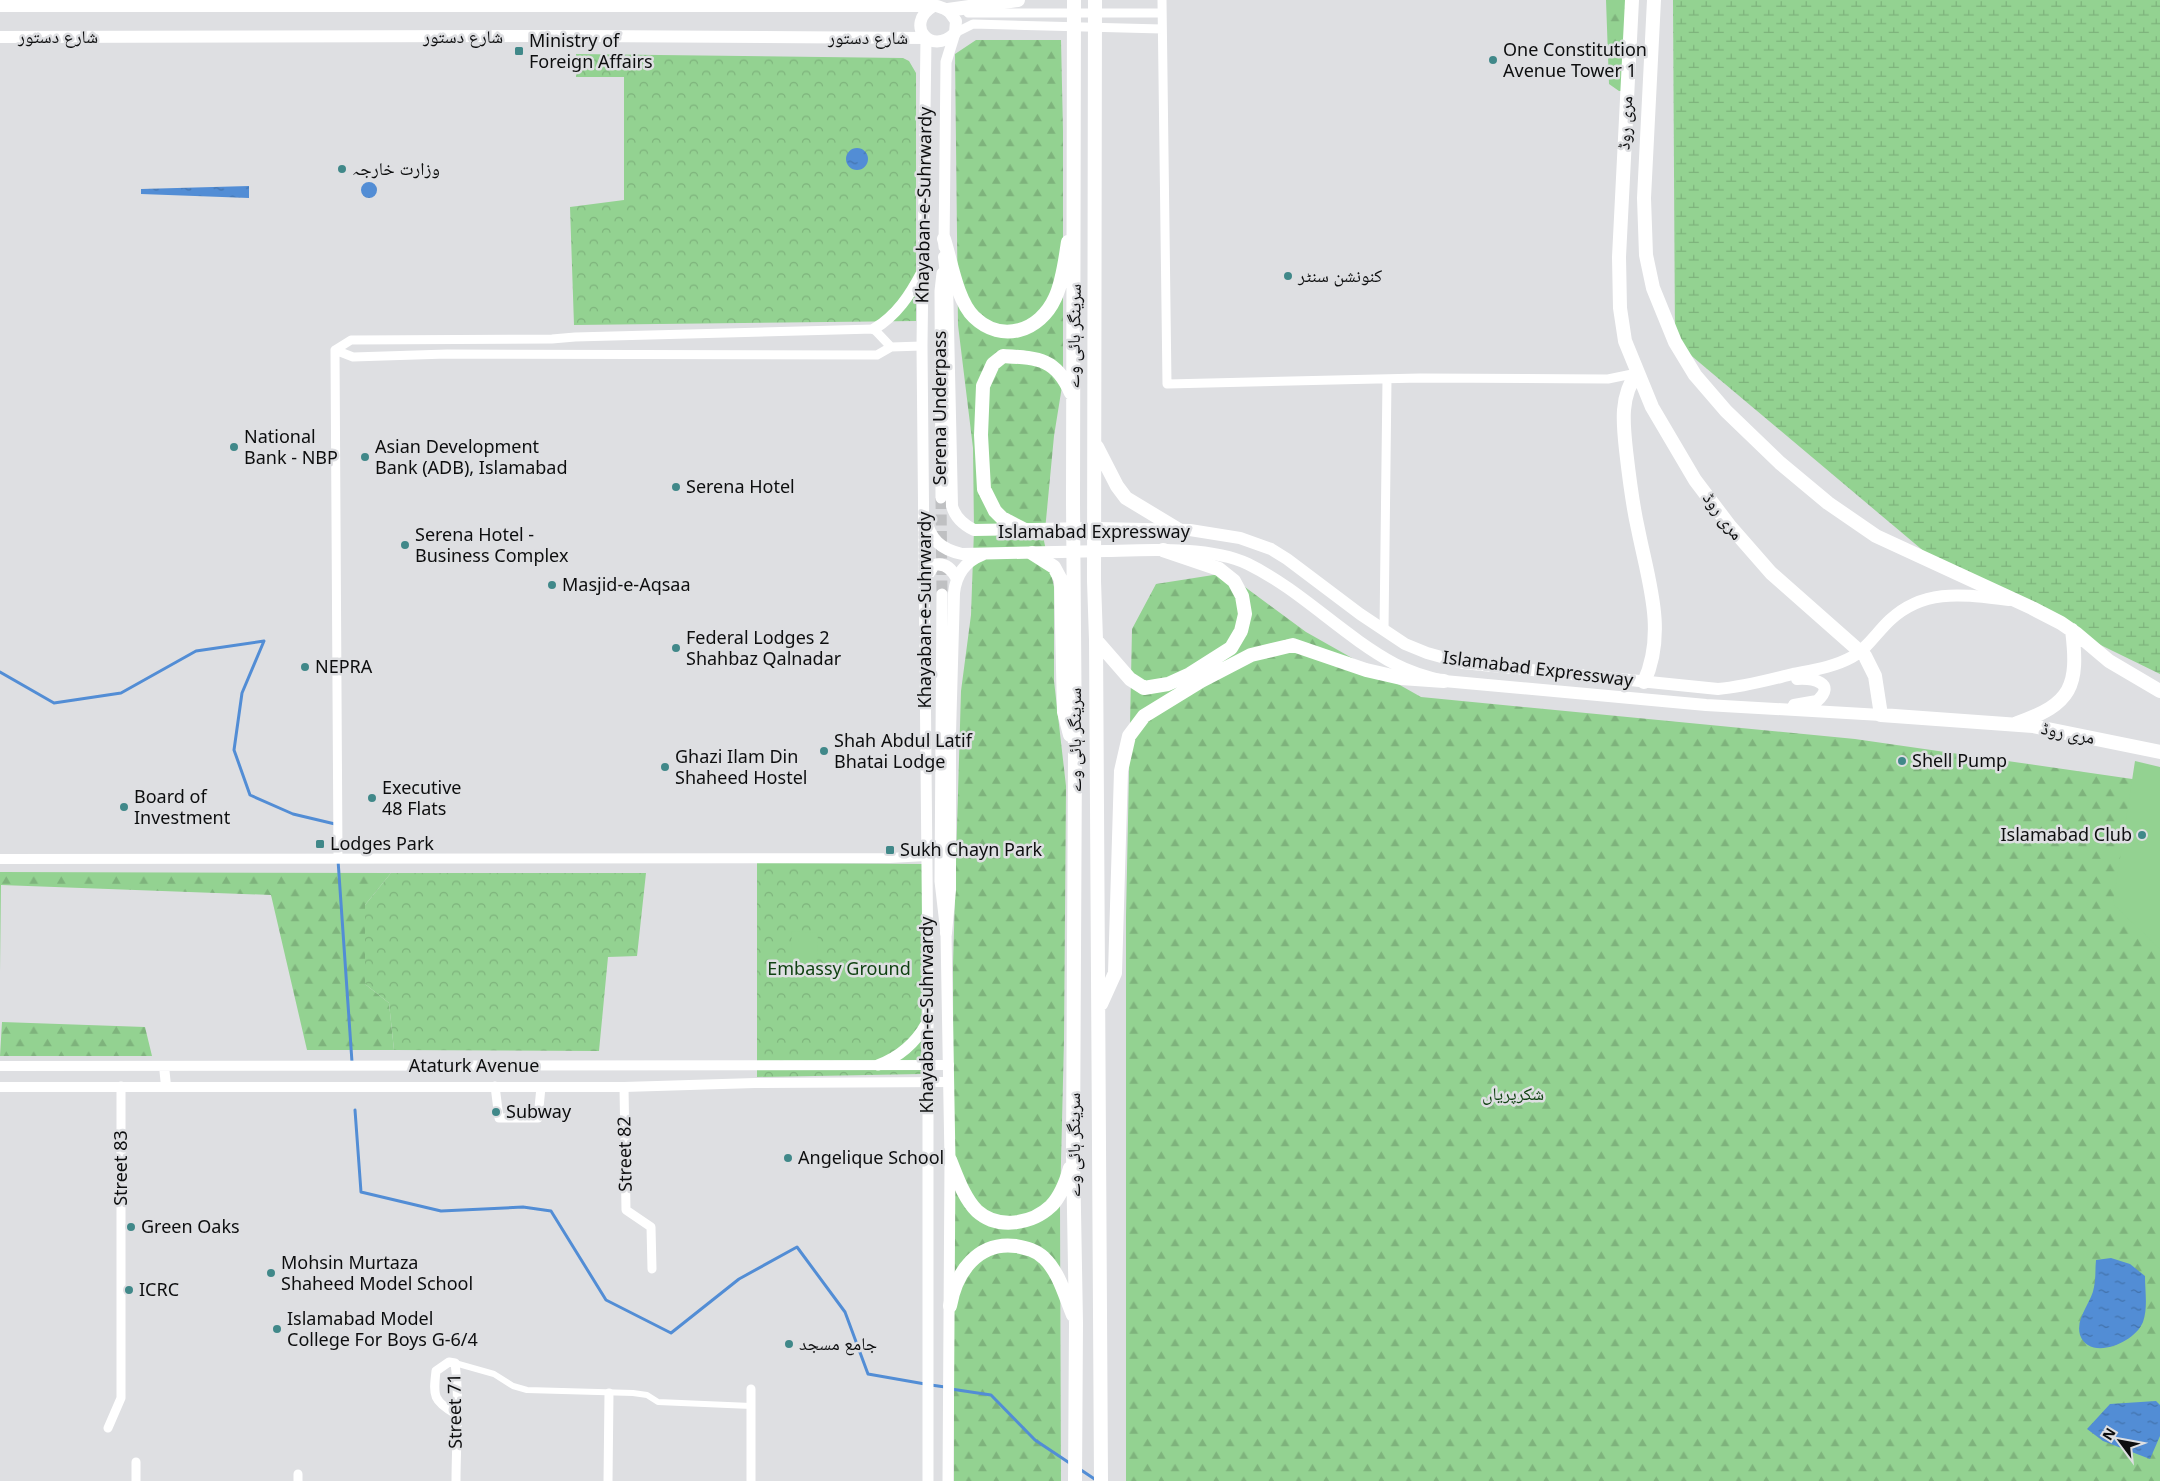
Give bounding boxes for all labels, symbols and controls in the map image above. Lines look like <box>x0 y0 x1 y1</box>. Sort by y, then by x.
street label: شارع دستور <box>17 24 98 48</box>
street label: شارع دستور <box>422 24 503 48</box>
street label: شارع دستور <box>827 25 908 49</box>
place label: Ministry of Foreign Affairs <box>529 28 653 73</box>
place label: One Constitution Avenue Tower 1 <box>1503 37 1647 82</box>
marker: Ministry of Foreign Affairs <box>513 45 525 57</box>
marker: One Constitution Avenue Tower 1 <box>1487 54 1499 66</box>
street label: مری روڈ <box>1611 95 1637 151</box>
street label: Khayaban-e-Suhrwardy <box>909 106 937 304</box>
place label: وزارت خارجہ <box>352 156 440 180</box>
marker: وزارت خارجہ <box>336 163 348 175</box>
place label: کنونشن سنٹر <box>1297 263 1383 287</box>
marker: کنونشن سنٹر <box>1282 270 1294 282</box>
street label: سرینگر ہائی وے <box>1060 283 1086 388</box>
street label: Serena Underpass <box>927 331 951 485</box>
place label: National Bank - NBP <box>244 424 338 469</box>
place label: Asian Development Bank (ADB), Islamabad <box>375 434 568 479</box>
marker: National Bank - NBP <box>228 441 240 453</box>
marker: Asian Development Bank (ADB), Islamabad <box>359 451 371 463</box>
place label: Serena Hotel <box>686 474 795 498</box>
marker: Serena Hotel <box>670 481 682 493</box>
street label: مری روڈ <box>1698 487 1750 544</box>
street label: Khayaban-e-Suhrwardy <box>912 511 936 708</box>
street label: Islamabad Expressway <box>998 519 1191 543</box>
place label: Serena Hotel - Business Complex <box>415 522 569 567</box>
marker: Serena Hotel - Business Complex <box>399 539 411 551</box>
place label: Masjid-e-Aqsaa <box>562 572 691 596</box>
marker: Masjid-e-Aqsaa <box>546 579 558 591</box>
place label: Federal Lodges 2 Shahbaz Qalnadar <box>686 625 842 670</box>
marker: Federal Lodges 2 Shahbaz Qalnadar <box>670 642 682 654</box>
street label: Islamabad Expressway <box>1441 644 1636 692</box>
place label: NEPRA <box>315 654 373 678</box>
marker: NEPRA <box>299 661 311 673</box>
street label: سرینگر ہائی وے <box>1062 688 1086 792</box>
street label: مری روڈ <box>2039 715 2097 749</box>
place label: Shah Abdul Latif Bhatai Lodge <box>834 728 973 773</box>
place label: Ghazi Ilam Din Shaheed Hostel <box>675 744 807 789</box>
marker: Shah Abdul Latif Bhatai Lodge <box>818 745 830 757</box>
place label: Shell Pump <box>1912 748 2007 772</box>
marker: Shell Pump <box>1896 755 1908 767</box>
marker: Ghazi Ilam Din Shaheed Hostel <box>659 761 671 773</box>
place label: Executive 48 Flats <box>382 775 462 820</box>
place label: Board of Investment <box>134 784 231 829</box>
marker: Executive 48 Flats <box>366 792 378 804</box>
marker: Board of Investment <box>118 801 130 813</box>
place label: Islamabad Club <box>2000 822 2132 846</box>
marker: Islamabad Club <box>2136 829 2148 841</box>
place label: Lodges Park <box>330 831 434 855</box>
place label: Sukh Chayn Park <box>900 837 1042 861</box>
marker: Lodges Park <box>314 838 326 850</box>
marker: Sukh Chayn Park <box>884 844 896 856</box>
street label: Khayaban-e-Suhrwardy <box>914 916 938 1113</box>
park label: Embassy Ground <box>767 956 911 980</box>
street label: Ataturk Avenue <box>409 1053 539 1077</box>
park label: شکرپریاں <box>1482 1081 1544 1105</box>
street label: سرینگر ہائی وے <box>1061 1093 1085 1197</box>
place label: Subway <box>506 1099 572 1123</box>
marker: Subway <box>490 1106 502 1118</box>
street label: Street 82 <box>611 1116 637 1192</box>
street label: Street 83 <box>108 1130 132 1206</box>
place label: Angelique School <box>798 1145 944 1169</box>
marker: Angelique School <box>782 1152 794 1164</box>
place label: Green Oaks <box>141 1214 240 1238</box>
marker: Green Oaks <box>125 1221 137 1233</box>
place label: Mohsin Murtaza Shaheed Model School <box>281 1250 473 1295</box>
marker: Mohsin Murtaza Shaheed Model School <box>265 1267 277 1279</box>
place label: ICRC <box>139 1277 179 1301</box>
marker: ICRC <box>123 1284 135 1296</box>
place label: Islamabad Model College For Boys G-6/4 <box>287 1306 478 1351</box>
marker: Islamabad Model College For Boys G-6/4 <box>271 1323 283 1335</box>
place label: جامع مسجد <box>799 1331 877 1356</box>
marker: جامع مسجد <box>783 1338 795 1350</box>
street label: Street 71 <box>441 1373 467 1449</box>
north arrow <box>2095 1416 2145 1466</box>
text: N <box>2097 1424 2120 1444</box>

